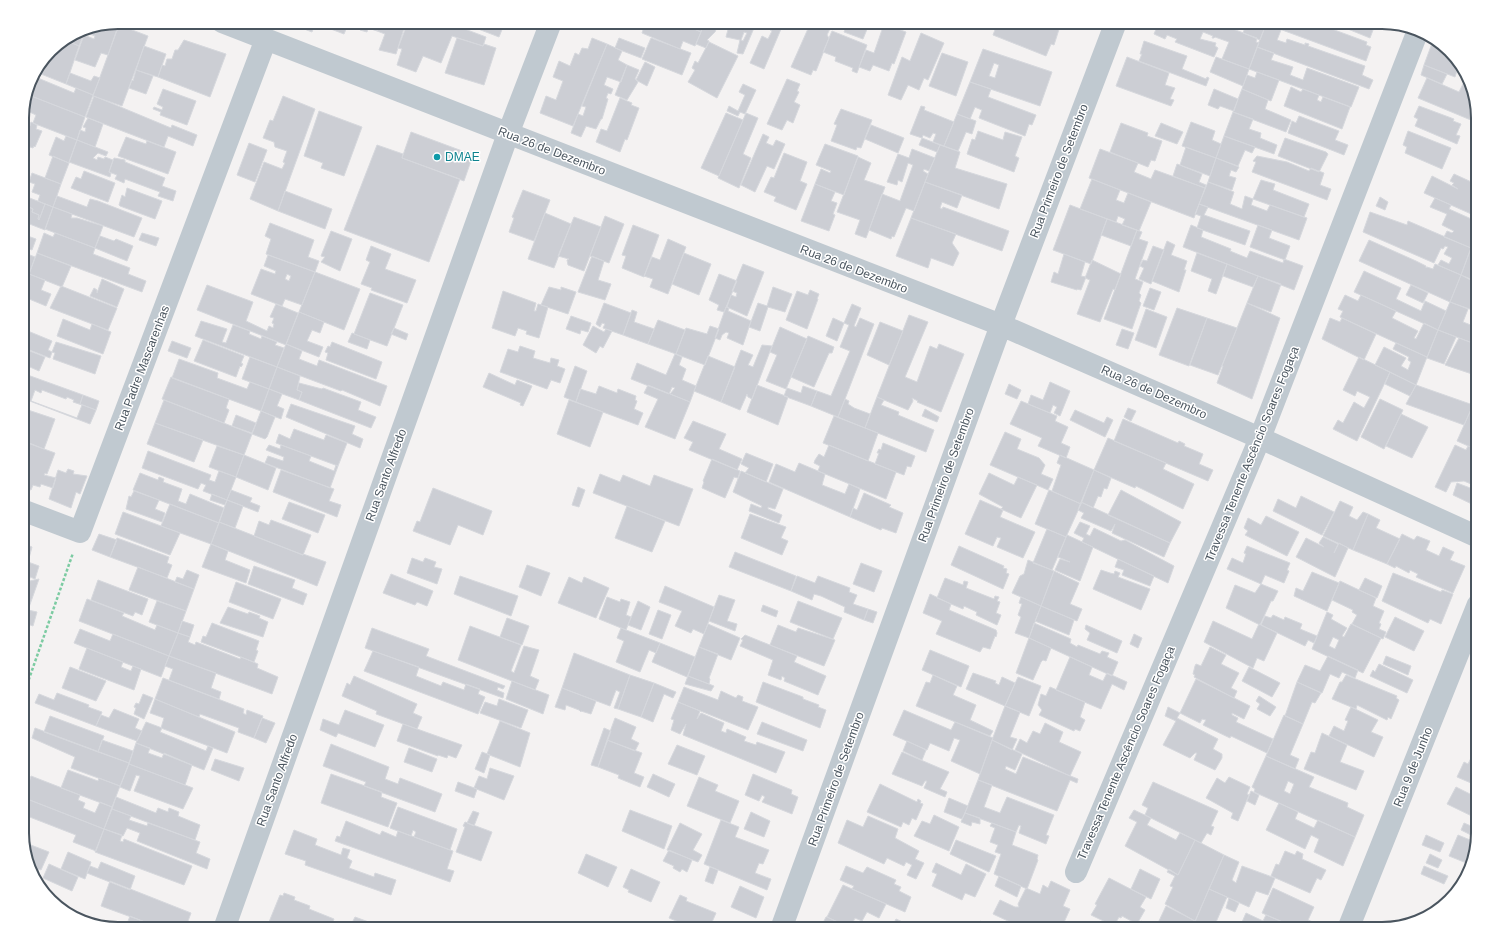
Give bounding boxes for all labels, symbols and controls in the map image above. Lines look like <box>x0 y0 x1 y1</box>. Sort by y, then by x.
street label: Rua Primeiro de Setembro <box>1027 102 1091 240</box>
street label: Rua 26 de Dezembro <box>496 124 608 178</box>
place label: DMAE <box>445 150 480 164</box>
marker: DMAE <box>432 152 442 162</box>
street label: Rua 26 de Dezembro <box>798 242 910 296</box>
street label: Rua Padre Mascarenhas <box>112 304 172 432</box>
street label: Travessa Tenente Ascêncio Soares Fogaça <box>1202 344 1302 564</box>
street label: Rua 26 de Dezembro <box>1099 362 1209 422</box>
street label: Rua Primeiro de Setembro <box>915 406 977 544</box>
street label: Rua Santo Alfredo <box>363 427 409 523</box>
street label: Travessa Tenente Ascêncio Soares Fogaça <box>1074 644 1178 862</box>
street label: Rua Primeiro de Setembro <box>805 710 867 848</box>
street label: Rua 9 de Junho <box>1391 725 1435 809</box>
street label: Rua Santo Alfredo <box>254 732 300 828</box>

